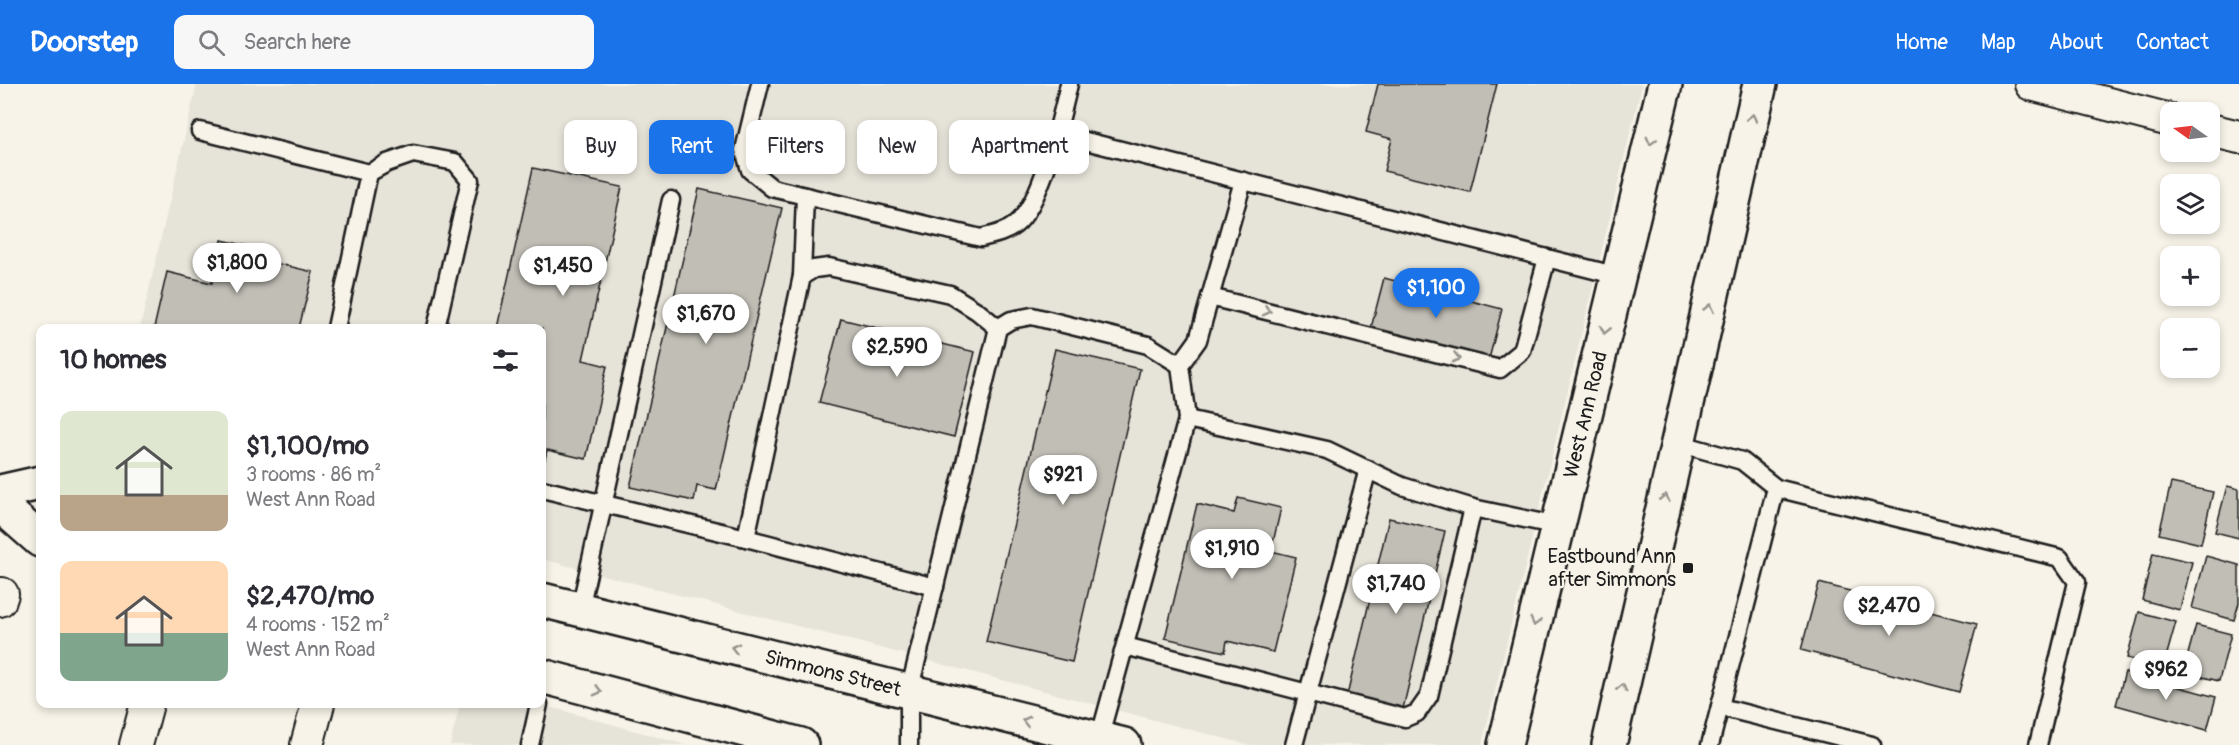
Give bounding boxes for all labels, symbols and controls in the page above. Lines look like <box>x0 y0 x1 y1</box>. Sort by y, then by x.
search box <box>174 15 594 69</box>
text: Doorstep <box>30 25 138 60</box>
icon: search <box>195 26 228 59</box>
text: Search here <box>243 28 351 56</box>
text: Home <box>1895 29 1948 56</box>
text: Map <box>1981 29 2016 56</box>
text: About <box>2049 29 2103 56</box>
text: Contact <box>2136 29 2209 56</box>
north arrow <box>2160 102 2220 162</box>
map controls <box>2160 102 2220 378</box>
one-way arrow <box>1745 113 1758 123</box>
chip: Buy <box>564 120 637 174</box>
chip: Rent <box>649 120 734 174</box>
chip: Filters <box>746 120 845 174</box>
chip: New <box>857 120 937 174</box>
chip: Apartment <box>949 120 1089 174</box>
one-way arrow <box>1646 136 1659 146</box>
button: layers <box>2160 174 2220 234</box>
pin: $1,800 <box>188 243 286 294</box>
pin: $1,450 <box>514 246 612 297</box>
button: + <box>2160 246 2220 306</box>
text: $1,800 <box>206 250 268 275</box>
text: $1,450 <box>533 253 593 278</box>
pin: $1,100 <box>1387 268 1485 319</box>
text: $1,100 <box>1407 275 1465 300</box>
pin: $1,670 <box>657 294 755 345</box>
text: $1,670 <box>676 301 736 326</box>
one-way arrow <box>1262 303 1272 316</box>
one-way arrow <box>1701 303 1714 313</box>
button: − <box>2160 318 2220 378</box>
one-way arrow <box>1599 325 1612 335</box>
pin: $2,590 <box>848 327 946 378</box>
text: $2,590 <box>866 334 928 359</box>
text: 10 homes <box>60 344 166 376</box>
icon: filters <box>489 344 522 377</box>
street label: West Ann Road <box>1558 349 1613 481</box>
one-way arrow <box>1451 350 1461 363</box>
text: $1,100/mo <box>246 430 369 462</box>
icon: home <box>108 435 180 507</box>
pin: $921 <box>1027 455 1099 506</box>
text: 3 rooms · 86 m² <box>246 462 381 487</box>
text: $921 <box>1043 462 1083 487</box>
text: West Ann Road <box>246 487 376 512</box>
one-way arrow <box>1658 493 1671 503</box>
pin: $1,910 <box>1183 529 1281 580</box>
text: $1,910 <box>1204 536 1260 561</box>
place label: Eastbound Ann after Simmons <box>1548 544 1676 592</box>
marker: Eastbound Ann after Simmons <box>1681 561 1695 575</box>
pin: $1,740 <box>1347 564 1445 615</box>
text: $1,740 <box>1366 571 1426 596</box>
text: $2,470/mo <box>246 580 374 612</box>
icon: home <box>108 585 180 657</box>
pin: $2,470 <box>1840 586 1938 637</box>
text: $2,470 <box>1858 593 1920 618</box>
text: 4 rooms · 152 m² <box>246 612 390 637</box>
one-way arrow <box>1529 617 1542 627</box>
text: West Ann Road <box>246 637 376 662</box>
one-way arrow <box>730 643 740 656</box>
street label: Simmons Street <box>762 644 905 702</box>
pin: $962 <box>2130 650 2202 701</box>
text: $962 <box>2144 657 2188 682</box>
one-way arrow <box>593 683 603 696</box>
one-way arrow <box>1614 683 1627 693</box>
one-way arrow <box>1021 715 1031 728</box>

